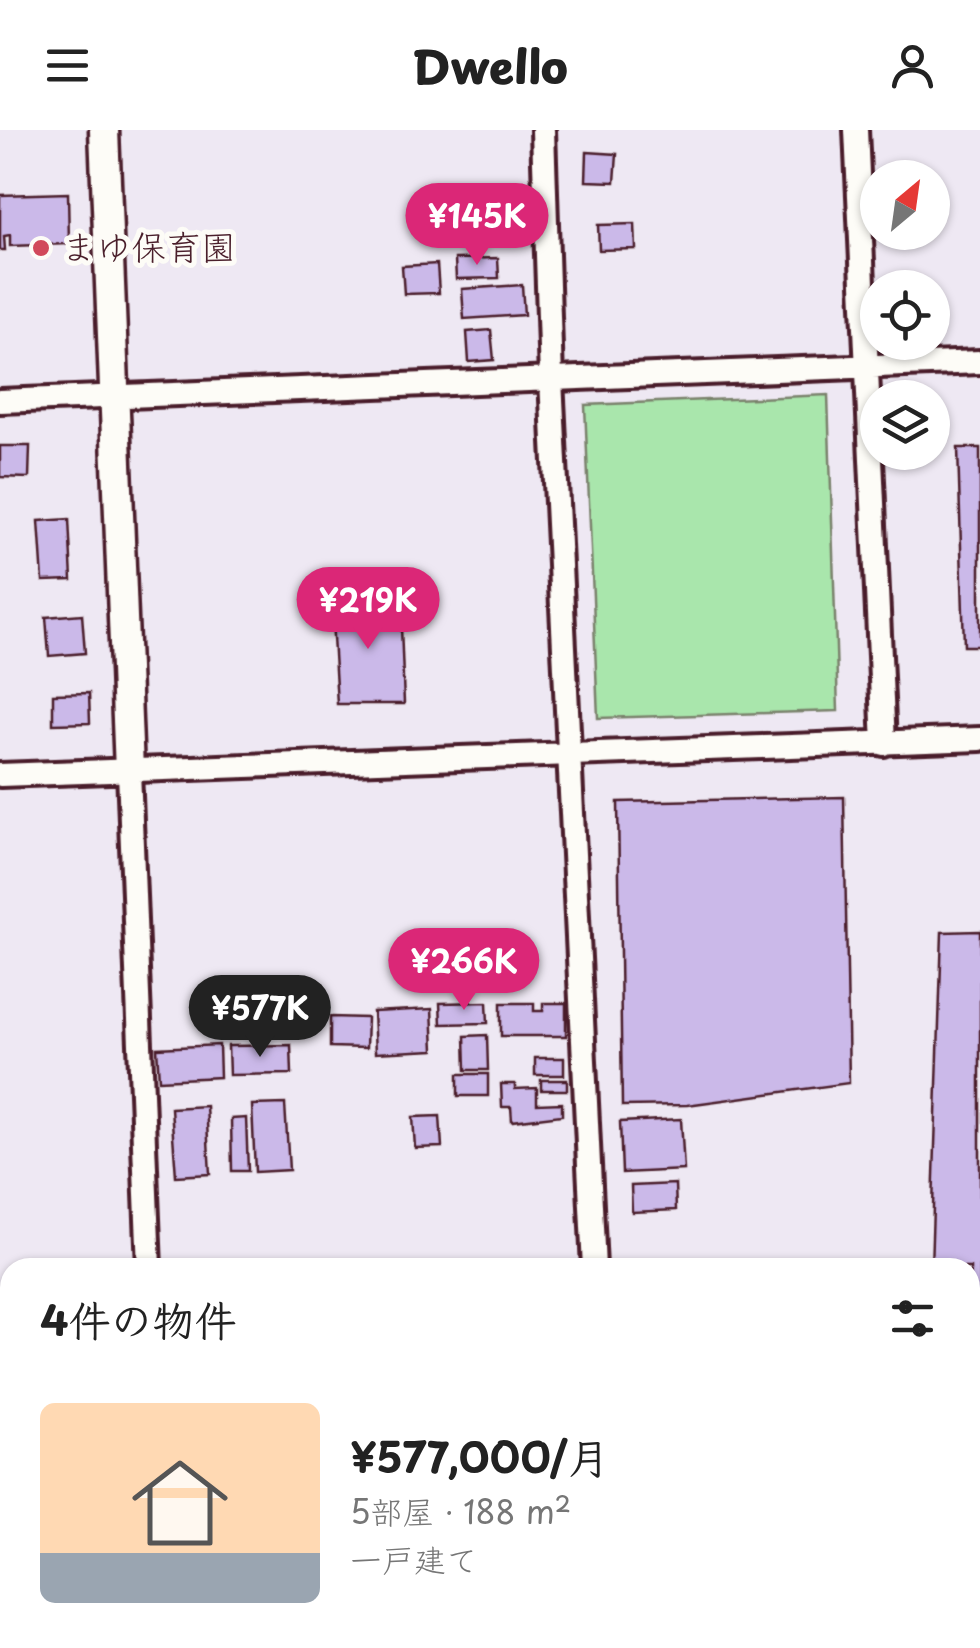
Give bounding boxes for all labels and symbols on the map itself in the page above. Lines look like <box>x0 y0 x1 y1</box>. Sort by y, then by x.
north arrow <box>860 160 950 250</box>
pin: ¥145K <box>407 183 547 268</box>
place label: まゆ保育園 <box>61 219 236 272</box>
marker: まゆ保育園 <box>30 237 52 259</box>
pin: ¥219K <box>298 567 438 652</box>
pin: ¥266K <box>394 928 534 1013</box>
pin: ¥577K <box>190 975 330 1060</box>

